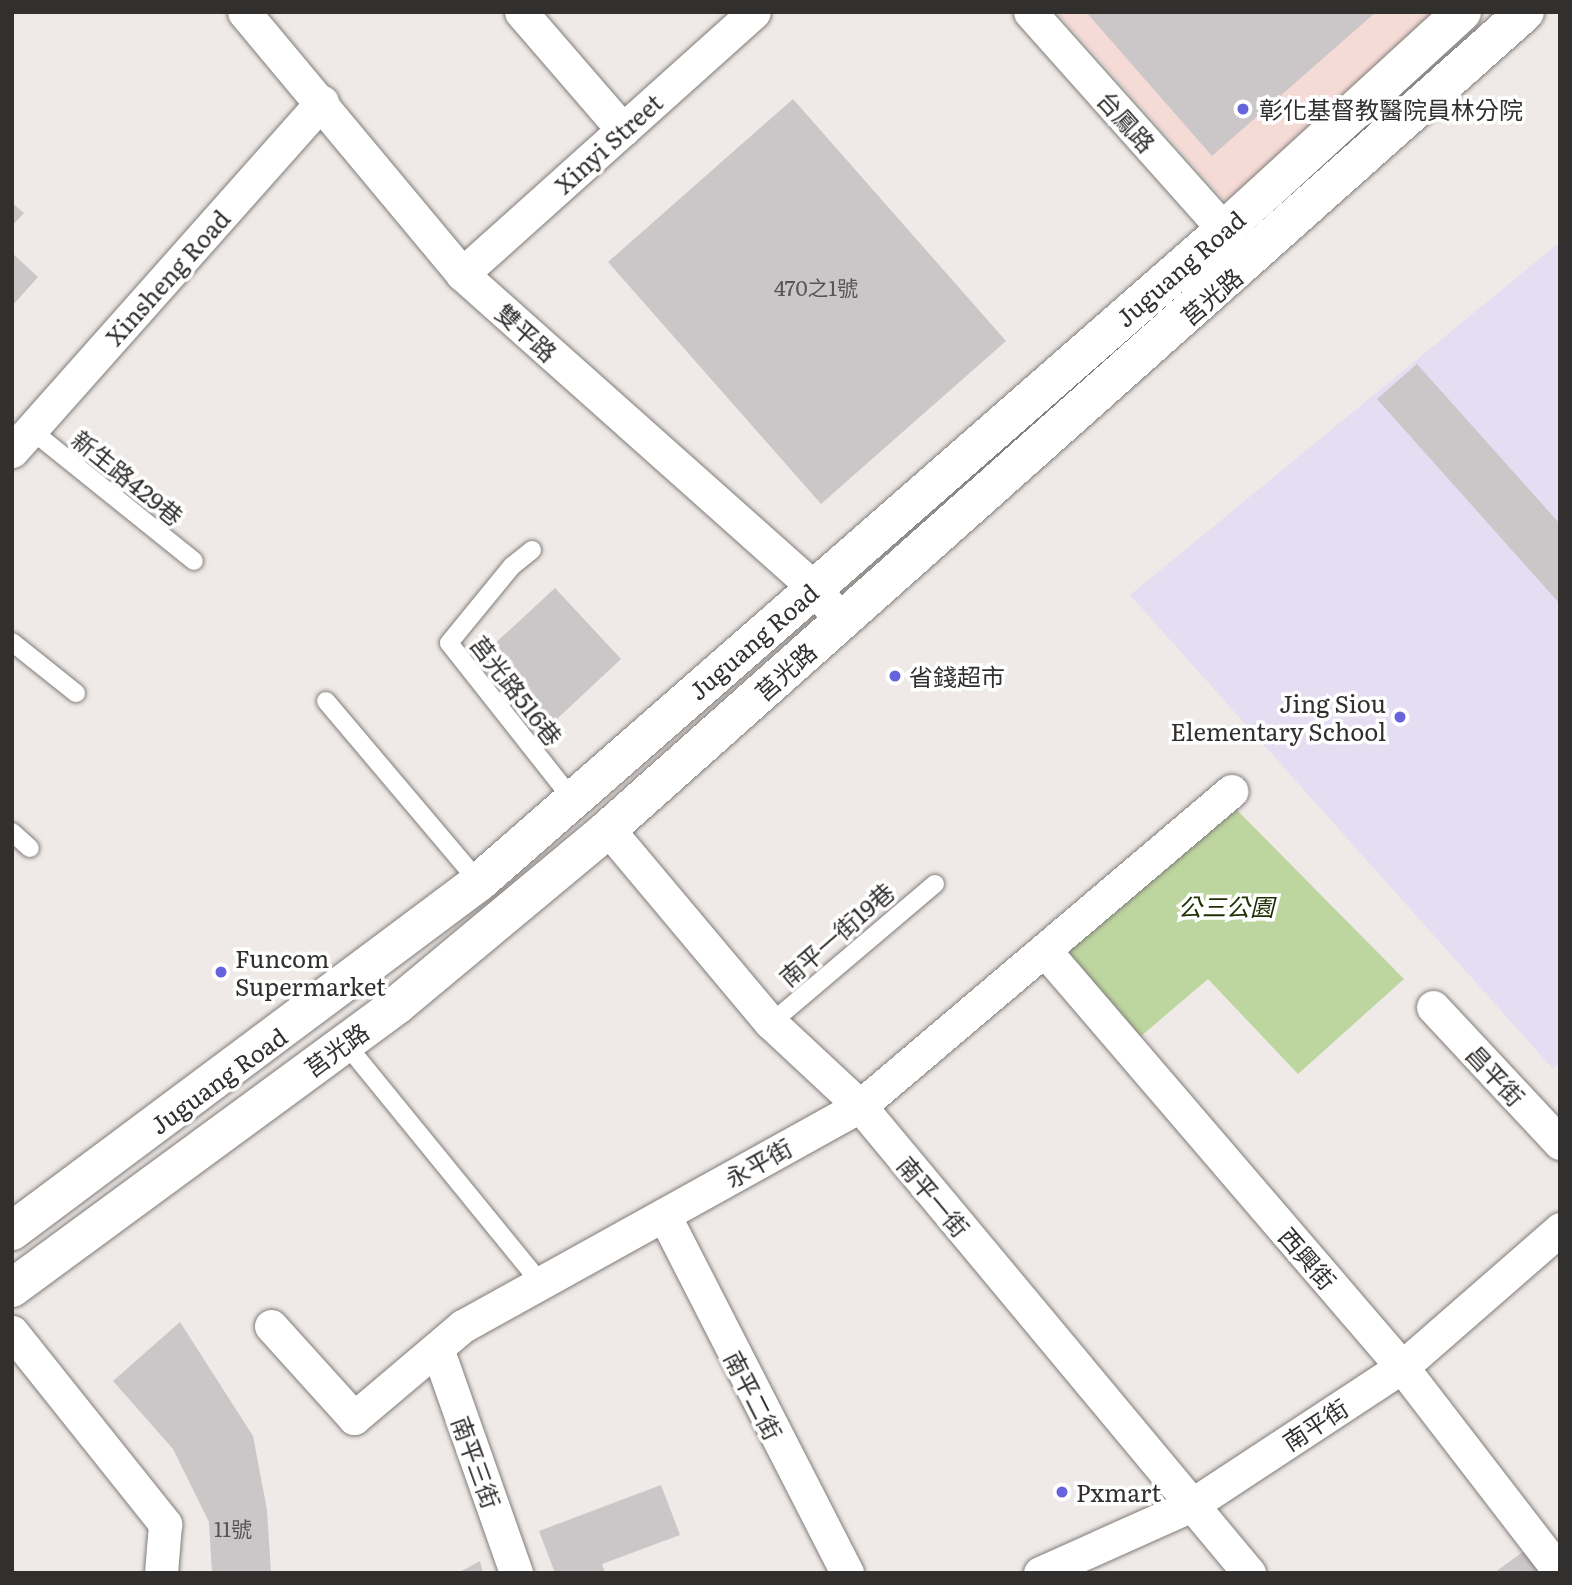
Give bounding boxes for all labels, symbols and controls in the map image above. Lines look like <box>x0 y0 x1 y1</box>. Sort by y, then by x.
street label: 台鳳路 <box>1092 85 1162 157</box>
street label: Xinyi Street <box>548 87 668 199</box>
place label: 彰化基督教醫院員林分院 <box>1259 95 1523 123</box>
marker: 彰化基督教醫院員林分院 <box>1233 99 1253 119</box>
street label: Xinsheng Road <box>99 204 235 350</box>
street label: Juguang Road <box>1110 204 1250 332</box>
street label: 莒光路 <box>1174 262 1248 330</box>
house number: 470之1號 <box>774 274 858 300</box>
street label: 雙平路 <box>491 297 563 367</box>
street label: 新生路429巷 <box>67 424 189 530</box>
street label: Juguang Road <box>683 577 823 705</box>
street label: 莒光路516巷 <box>465 630 569 750</box>
street label: 莒光路 <box>749 636 821 706</box>
place label: 省錢超市 <box>909 662 1005 690</box>
marker: 省錢超市 <box>887 668 903 684</box>
place label: Jing Siou Elementary School <box>1170 689 1386 745</box>
marker: Jing Siou Elementary School <box>1392 709 1408 725</box>
street label: 南平一街19巷 <box>773 876 899 992</box>
park label: 公三公園 <box>1178 892 1274 920</box>
place label: Funcom Supermarket <box>235 944 386 1000</box>
marker: Funcom Supermarket <box>213 964 229 980</box>
street label: 莒光路 <box>298 1016 374 1082</box>
street label: Juguang Road <box>144 1021 292 1139</box>
street label: 昌平街 <box>1461 1039 1531 1111</box>
street label: 永平街 <box>720 1132 796 1192</box>
street label: 南平一街 <box>892 1150 976 1242</box>
street label: 西興街 <box>1274 1221 1342 1295</box>
street label: 南平二街 <box>719 1346 789 1444</box>
street label: 南平街 <box>1277 1392 1353 1456</box>
street label: 南平三街 <box>447 1412 507 1512</box>
place label: Pxmart <box>1076 1478 1161 1506</box>
marker: Pxmart <box>1054 1484 1070 1500</box>
house number: 11號 <box>214 1515 252 1541</box>

